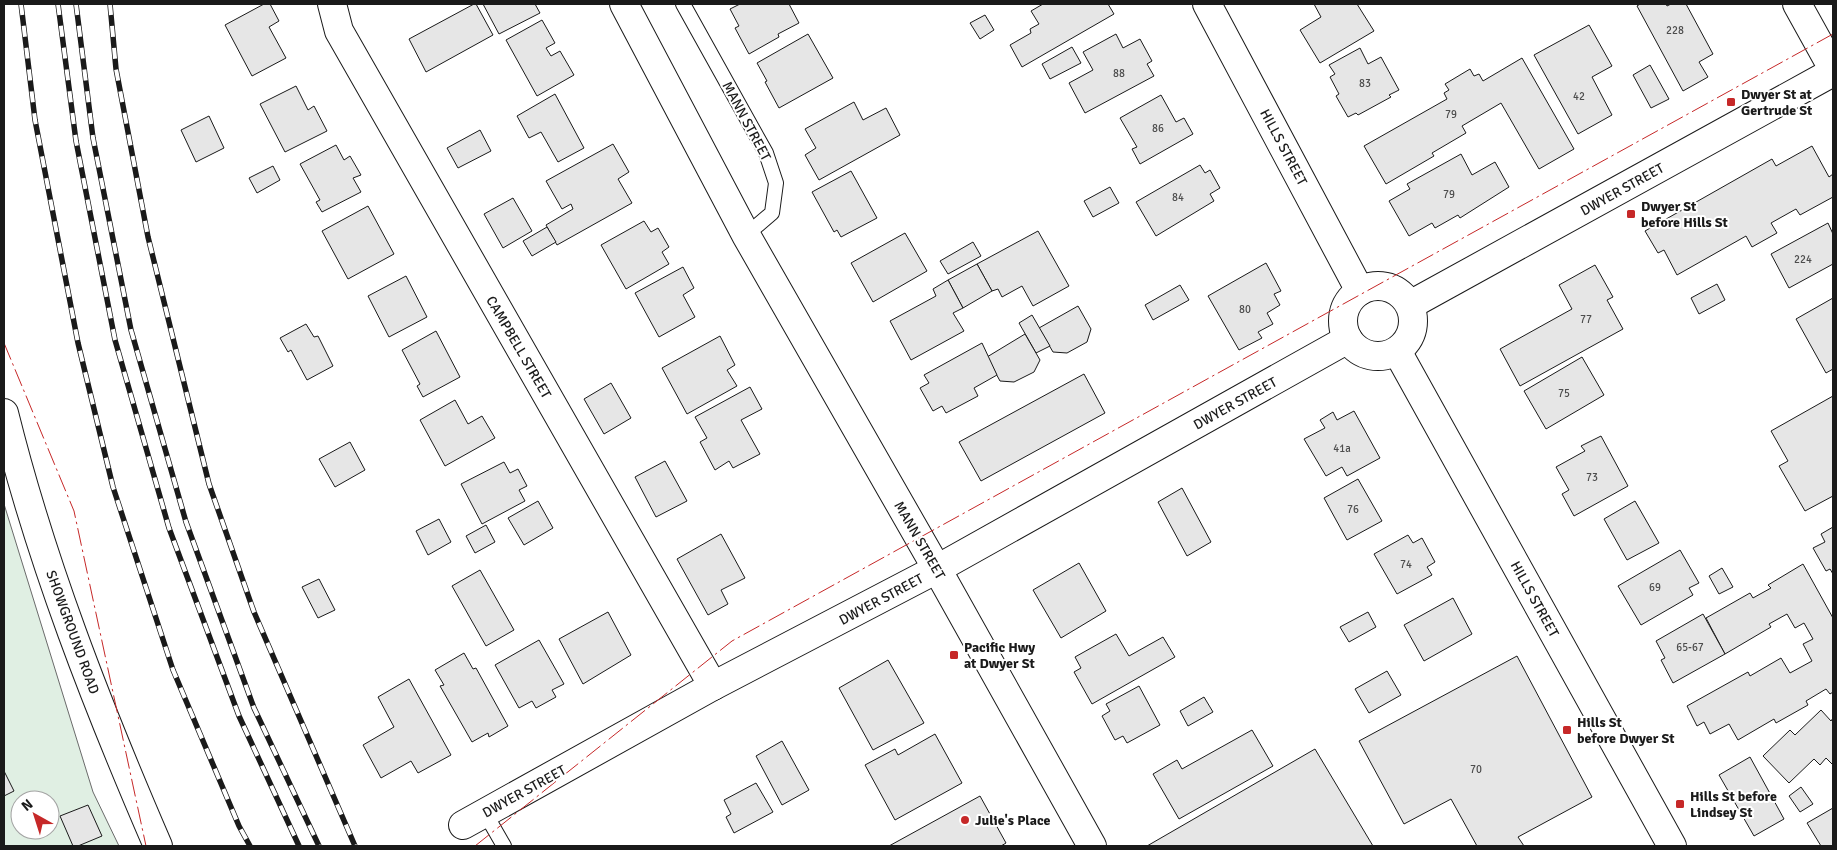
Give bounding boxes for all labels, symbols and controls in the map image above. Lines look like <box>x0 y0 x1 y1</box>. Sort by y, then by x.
house number: 228 <box>1666 24 1684 37</box>
house number: 88 <box>1113 67 1125 80</box>
house number: 83 <box>1359 77 1371 90</box>
street label: MANN STREET <box>719 79 775 164</box>
place label: Dwyer St at Gertrude St <box>1741 86 1813 119</box>
house number: 42 <box>1573 90 1585 103</box>
marker: Dwyer St at Gertrude St <box>1725 96 1737 108</box>
street label: HILLS STREET <box>1256 106 1311 188</box>
house number: 79 <box>1445 108 1457 121</box>
house number: 86 <box>1152 122 1164 135</box>
street label: DWYER STREET <box>1578 159 1667 219</box>
house number: 79 <box>1443 188 1455 201</box>
house number: 84 <box>1172 191 1184 204</box>
place label: Dwyer St before Hills St <box>1641 198 1729 231</box>
marker: Dwyer St before Hills St <box>1625 208 1637 220</box>
house number: 224 <box>1794 253 1812 266</box>
street label: CAMPBELL STREET <box>482 293 555 402</box>
house number: 80 <box>1239 303 1251 316</box>
house number: 77 <box>1580 313 1592 326</box>
street label: DWYER STREET <box>1191 373 1280 433</box>
house number: 75 <box>1558 387 1570 400</box>
house number: 41a <box>1333 442 1351 455</box>
house number: 73 <box>1586 471 1598 484</box>
street label: MANN STREET <box>890 498 949 582</box>
house number: 76 <box>1347 503 1359 516</box>
house number: 74 <box>1400 558 1412 571</box>
street label: HILLS STREET <box>1507 558 1562 640</box>
street label: SHOWGROUND ROAD <box>42 568 103 696</box>
street label: DWYER STREET <box>836 570 926 629</box>
house number: 69 <box>1649 581 1661 594</box>
place label: Pacific Hwy at Dwyer St <box>964 639 1036 672</box>
house number: 65-67 <box>1676 641 1704 654</box>
marker: Pacific Hwy at Dwyer St <box>948 649 960 661</box>
place label: Hills St before Dwyer St <box>1577 714 1675 747</box>
marker: Hills St before Dwyer St <box>1561 724 1573 736</box>
street label: DWYER STREET <box>480 761 569 821</box>
house number: 70 <box>1470 763 1482 776</box>
place label: Hills St before Lindsey St <box>1690 788 1777 821</box>
north arrow <box>10 790 60 840</box>
text: N <box>18 796 36 815</box>
marker: Hills St before Lindsey St <box>1674 798 1686 810</box>
place label: Julie's Place <box>975 812 1050 829</box>
marker: Julie's Place <box>959 814 971 826</box>

